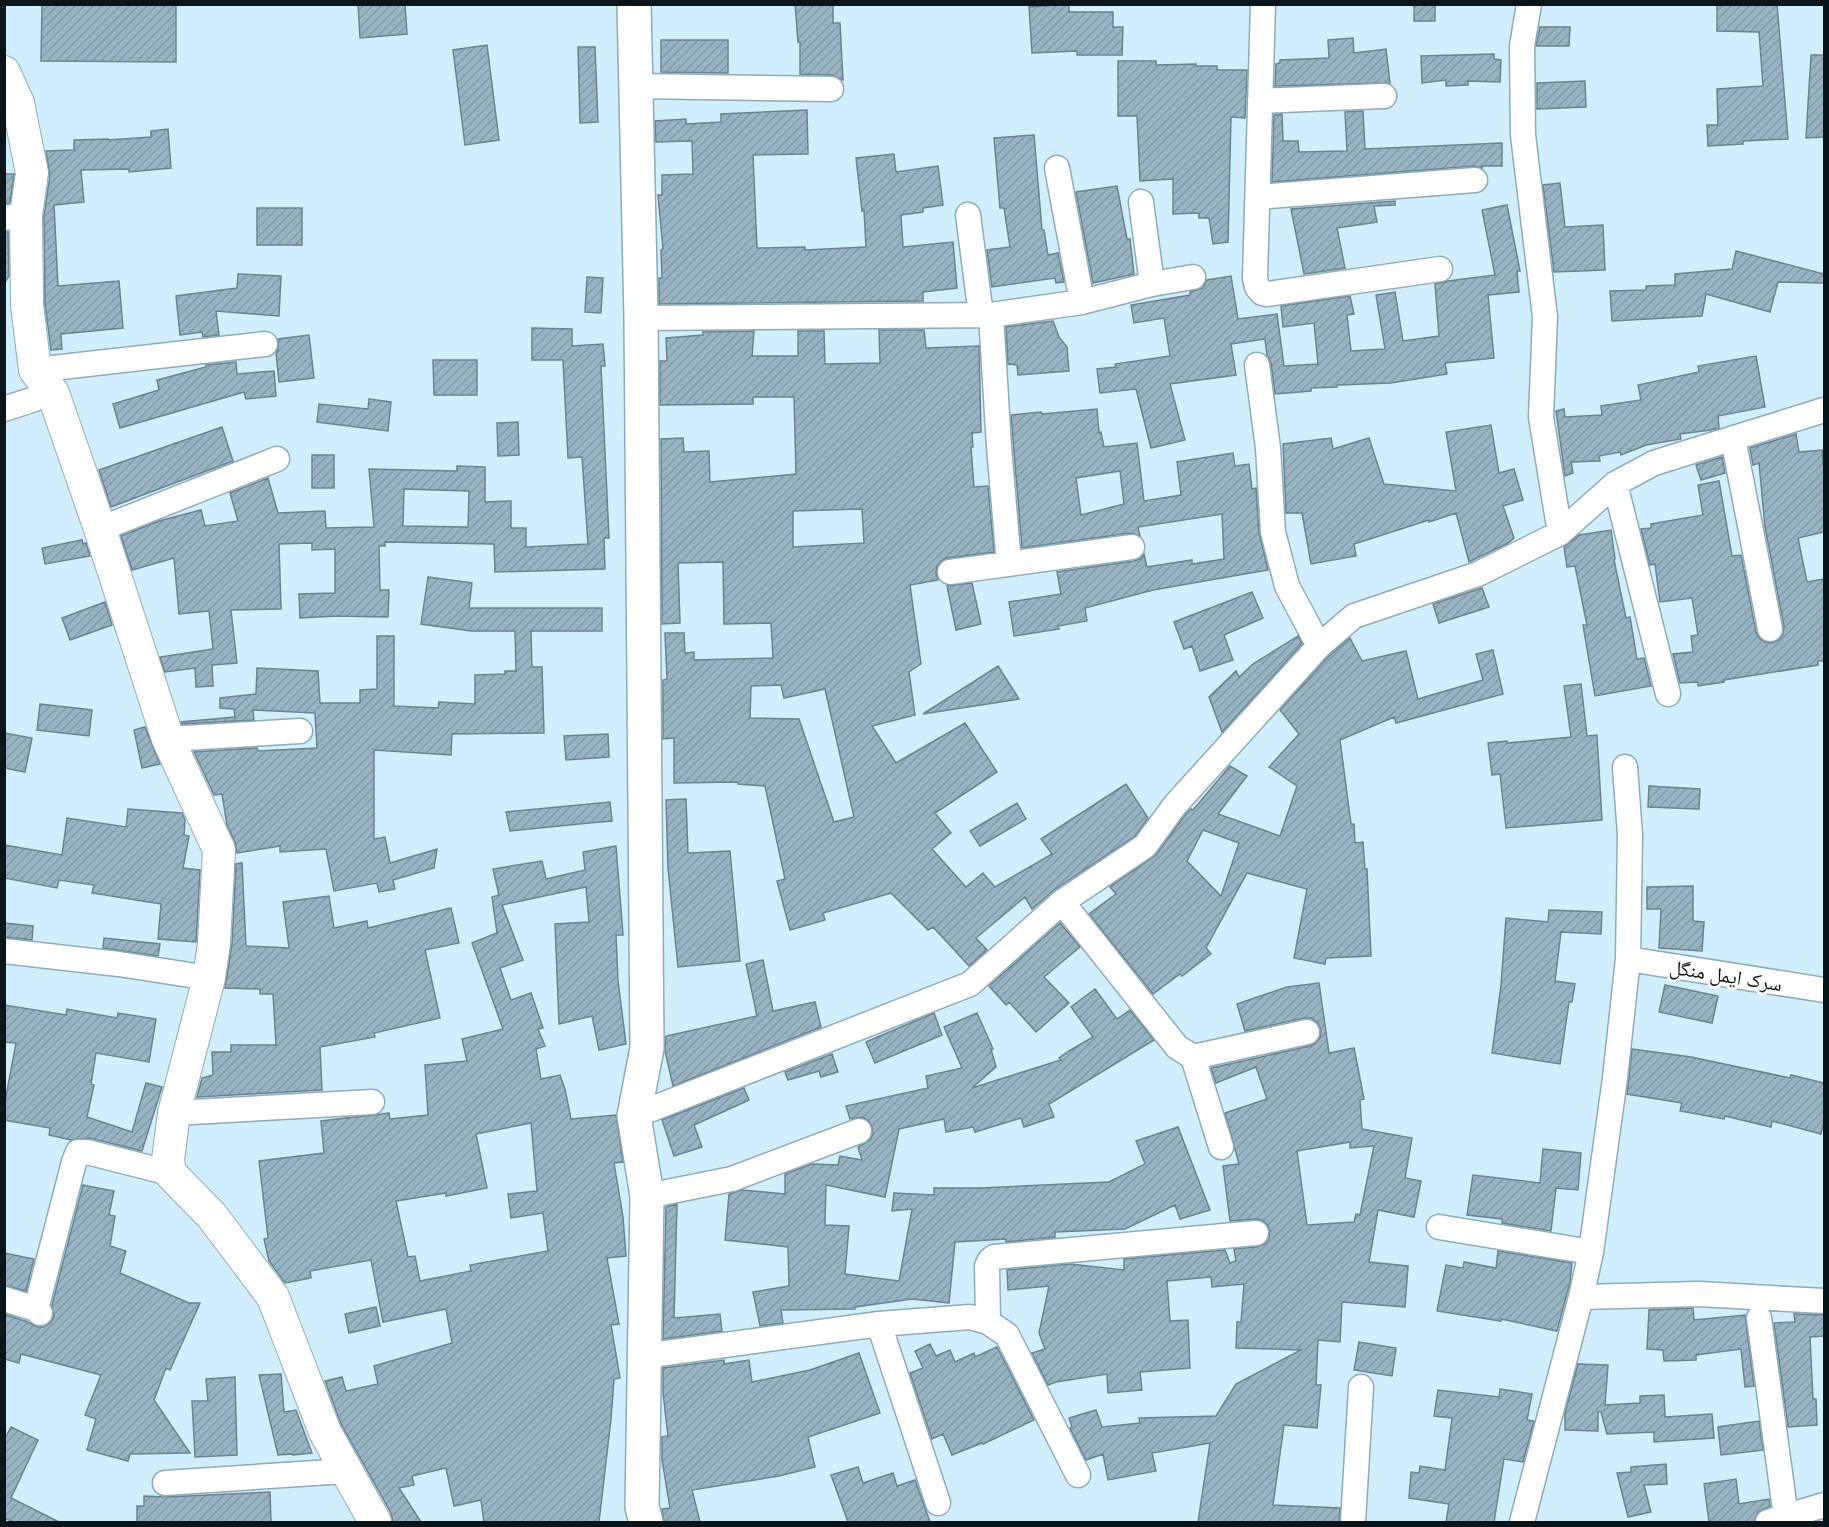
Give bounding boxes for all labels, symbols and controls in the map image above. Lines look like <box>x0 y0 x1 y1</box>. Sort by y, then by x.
street label: سرک ایمل منگل <box>1668 953 1784 997</box>

